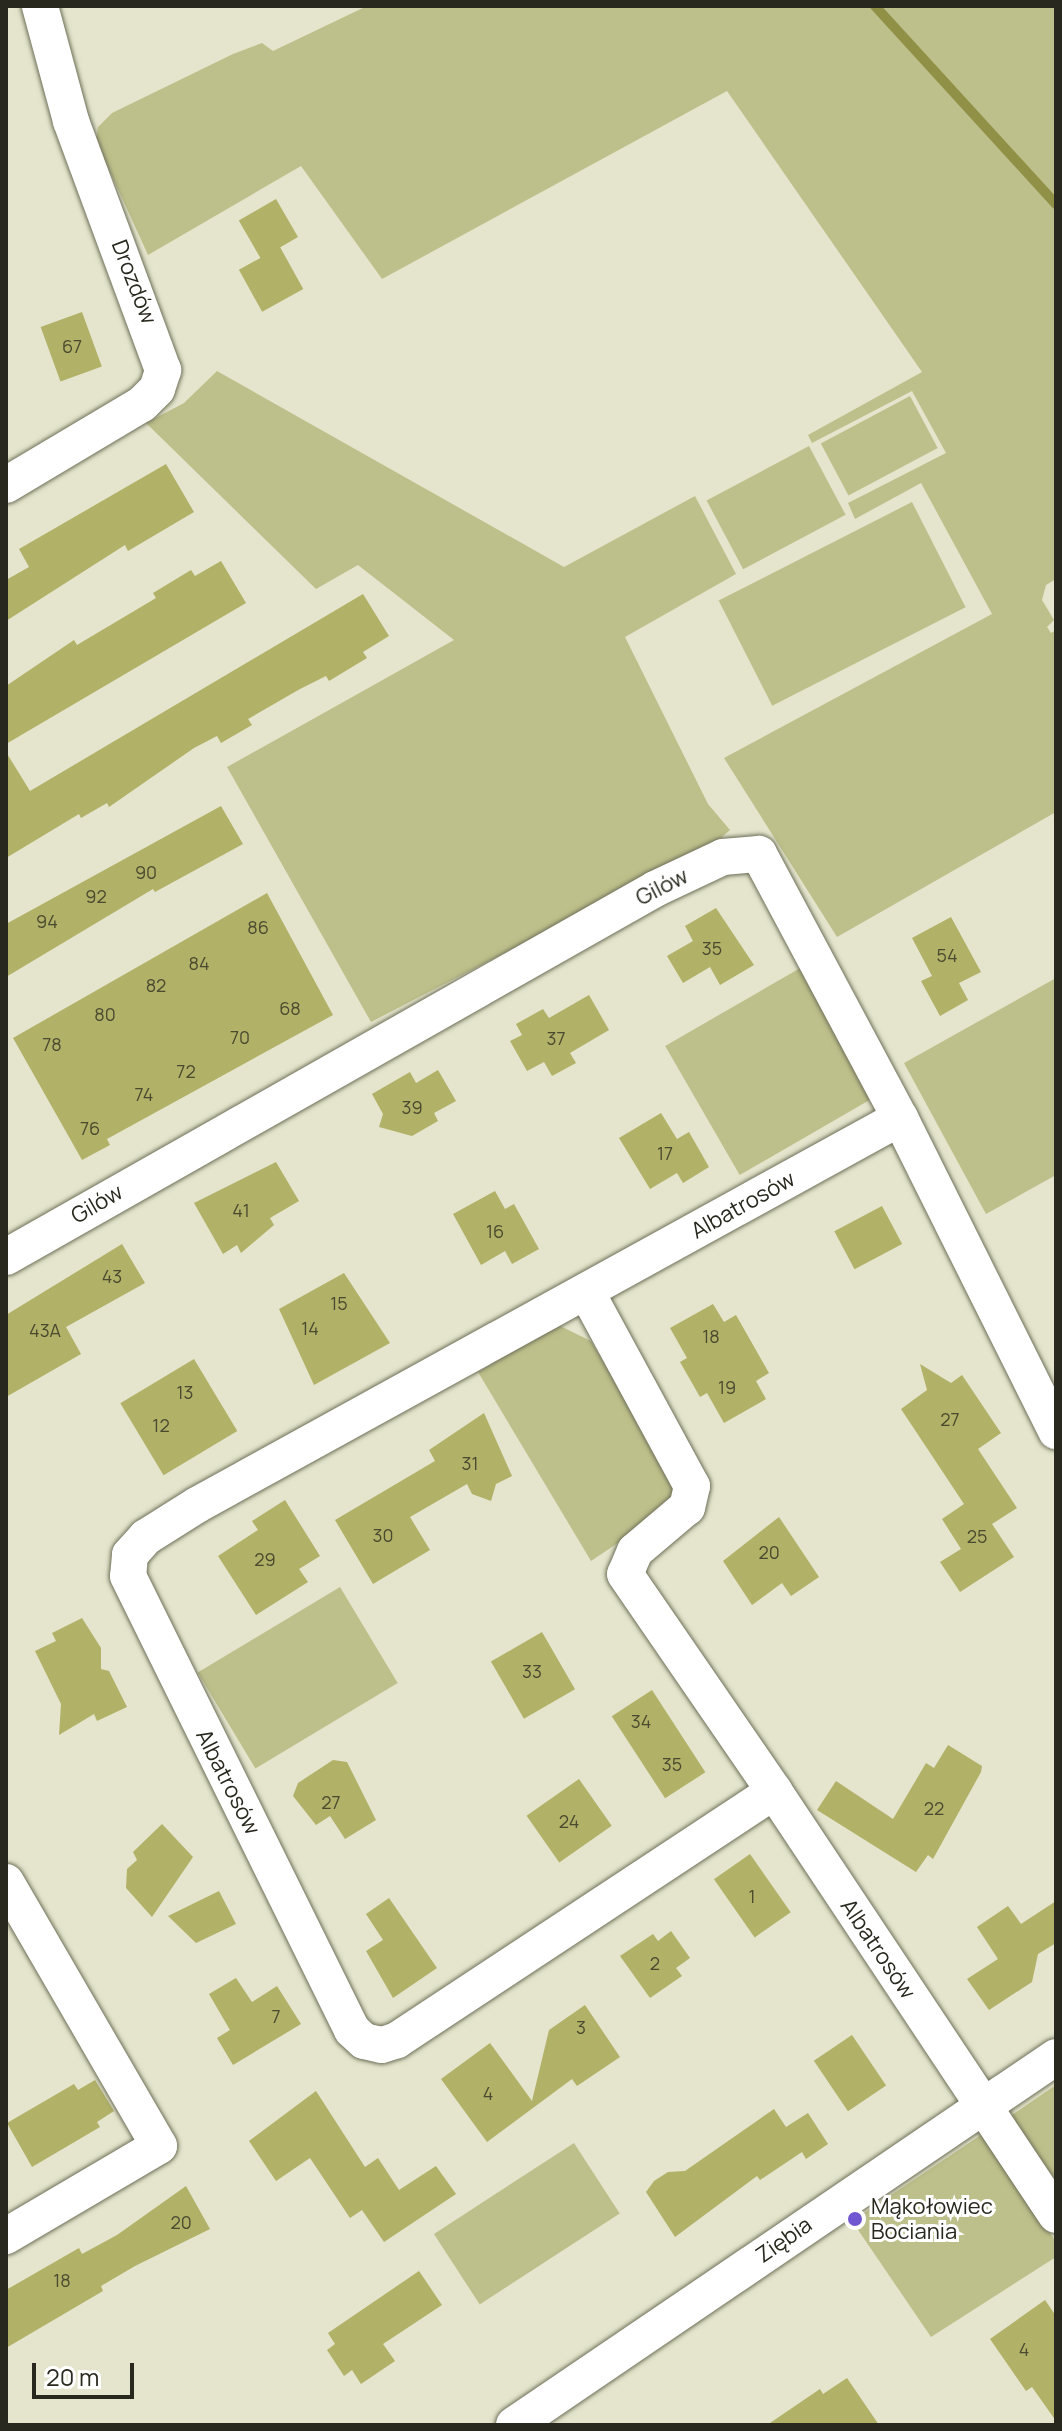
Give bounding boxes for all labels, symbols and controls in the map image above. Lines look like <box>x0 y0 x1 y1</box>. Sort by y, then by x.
street label: Drozdów <box>106 236 162 328</box>
house number: 67 <box>62 335 82 357</box>
house number: 90 <box>135 861 157 883</box>
street label: Gilów <box>631 863 693 911</box>
house number: 92 <box>85 885 107 907</box>
house number: 94 <box>36 910 58 932</box>
house number: 86 <box>247 916 269 938</box>
house number: 35 <box>702 937 722 959</box>
house number: 54 <box>936 944 958 966</box>
house number: 84 <box>188 952 210 974</box>
house number: 82 <box>146 974 166 996</box>
house number: 68 <box>279 997 301 1019</box>
house number: 80 <box>94 1003 116 1025</box>
house number: 70 <box>230 1026 250 1048</box>
house number: 37 <box>547 1027 565 1049</box>
house number: 78 <box>42 1033 62 1055</box>
house number: 72 <box>176 1060 196 1082</box>
house number: 74 <box>135 1083 153 1105</box>
house number: 39 <box>401 1096 423 1118</box>
house number: 76 <box>80 1117 100 1139</box>
house number: 17 <box>657 1142 673 1164</box>
street label: Albatrosów <box>686 1166 800 1244</box>
street label: Gilów <box>66 1179 128 1229</box>
house number: 41 <box>232 1199 250 1221</box>
house number: 16 <box>486 1220 504 1242</box>
house number: 43 <box>102 1265 122 1287</box>
house number: 15 <box>330 1292 348 1314</box>
house number: 14 <box>301 1317 319 1339</box>
house number: 43A <box>29 1319 61 1341</box>
house number: 18 <box>702 1325 720 1347</box>
house number: 19 <box>718 1376 736 1398</box>
house number: 13 <box>177 1381 193 1403</box>
house number: 27 <box>940 1408 960 1430</box>
house number: 12 <box>152 1414 170 1436</box>
house number: 31 <box>462 1452 478 1474</box>
house number: 30 <box>373 1524 393 1546</box>
house number: 25 <box>967 1525 987 1547</box>
house number: 20 <box>758 1541 780 1563</box>
house number: 29 <box>254 1548 276 1570</box>
house number: 33 <box>522 1660 542 1682</box>
house number: 34 <box>631 1710 651 1732</box>
street label: Albatrosów <box>190 1725 266 1839</box>
house number: 35 <box>662 1753 682 1775</box>
house number: 27 <box>321 1791 341 1813</box>
house number: 22 <box>924 1797 944 1819</box>
house number: 24 <box>559 1810 579 1832</box>
house number: 1 <box>748 1885 756 1907</box>
street label: Albatrosów <box>835 1894 921 2004</box>
house number: 2 <box>650 1952 660 1974</box>
house number: 7 <box>271 2005 281 2027</box>
house number: 3 <box>576 2016 586 2038</box>
house number: 4 <box>483 2082 493 2104</box>
place label: Mąkołowiec Bociania <box>871 2193 993 2244</box>
marker: Mąkołowiec Bociania <box>846 2210 864 2228</box>
house number: 20 <box>170 2211 192 2233</box>
street label: Ziębia <box>751 2211 817 2269</box>
house number: 18 <box>53 2269 71 2291</box>
house number: 4 <box>1019 2338 1029 2360</box>
scale bar <box>36 2347 138 2397</box>
text: 20 m <box>46 2360 99 2393</box>

